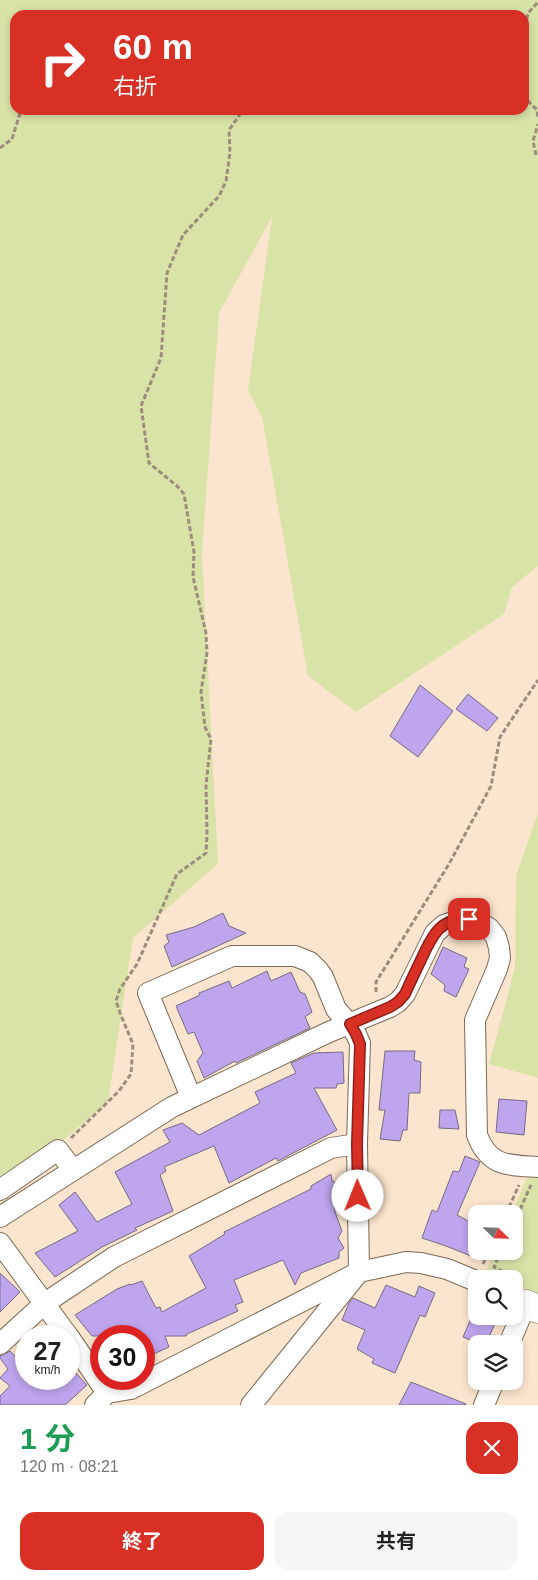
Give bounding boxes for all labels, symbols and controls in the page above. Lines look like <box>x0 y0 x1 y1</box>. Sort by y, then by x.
text: 60 m <box>113 27 193 66</box>
icon: right <box>30 30 95 95</box>
text: 右折 <box>113 74 157 99</box>
pin <box>448 898 490 940</box>
icon: arrive <box>455 905 483 933</box>
position arrow <box>331 1169 383 1221</box>
north arrow <box>468 1205 522 1260</box>
map controls <box>468 1205 523 1390</box>
button: search <box>468 1270 523 1325</box>
speed limit sign: 30 <box>90 1325 155 1390</box>
button: layers <box>468 1335 523 1390</box>
text: 27 <box>34 1337 61 1365</box>
text: km/h <box>34 1363 61 1377</box>
text: 1 分 <box>20 1422 75 1455</box>
button: close <box>466 1422 518 1474</box>
text: 120 m · 08:21 <box>20 1458 119 1475</box>
button: 終了 <box>20 1512 264 1570</box>
button: 共有 <box>274 1512 518 1570</box>

